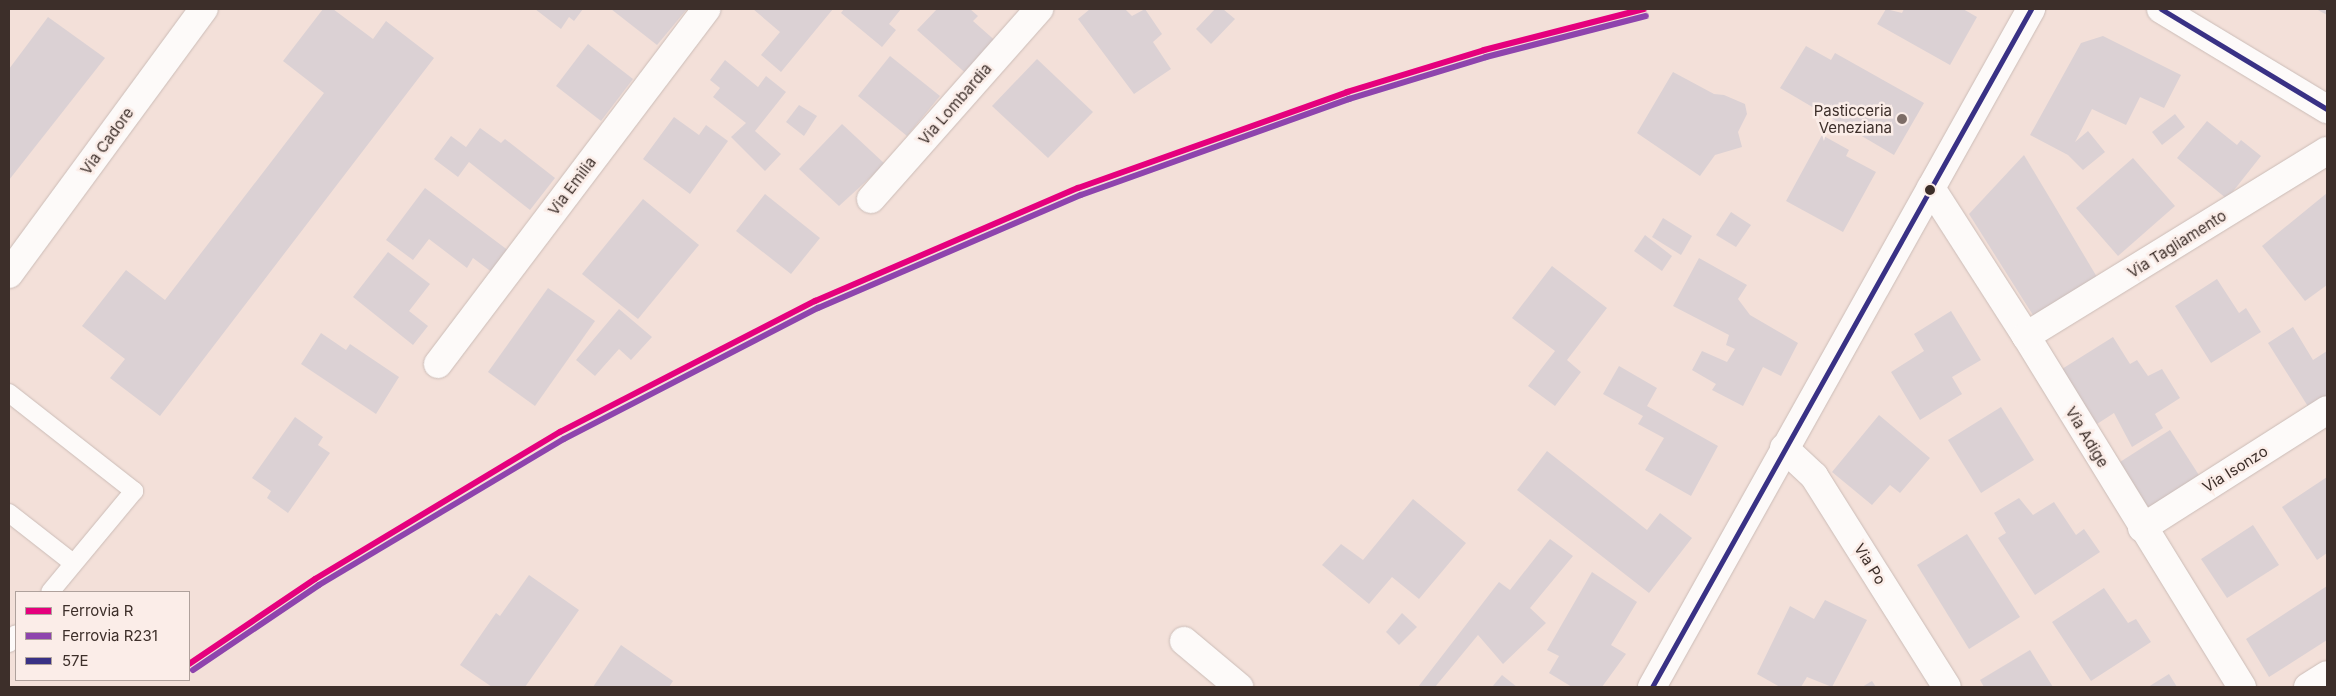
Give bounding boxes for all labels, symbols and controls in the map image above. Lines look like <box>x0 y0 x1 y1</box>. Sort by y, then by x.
street label: Via Lombardia <box>915 60 995 148</box>
place label: Pasticceria Veneziana <box>1814 101 1892 136</box>
street label: Via Cadore <box>77 104 137 178</box>
marker: Pasticceria Veneziana <box>1896 113 1908 125</box>
street label: Via Emilia <box>544 153 600 219</box>
unlabelled marker <box>1925 185 1935 195</box>
street label: Via Tagliamento <box>2124 206 2230 282</box>
street label: Via Adige <box>2062 403 2112 471</box>
street label: Via Isonzo <box>2199 442 2271 496</box>
street label: Via Po <box>1850 540 1890 588</box>
legend <box>15 591 190 681</box>
text: Ferrovia R <box>62 601 133 620</box>
text: Ferrovia R231 <box>62 626 158 645</box>
text: 57E <box>62 651 89 670</box>

